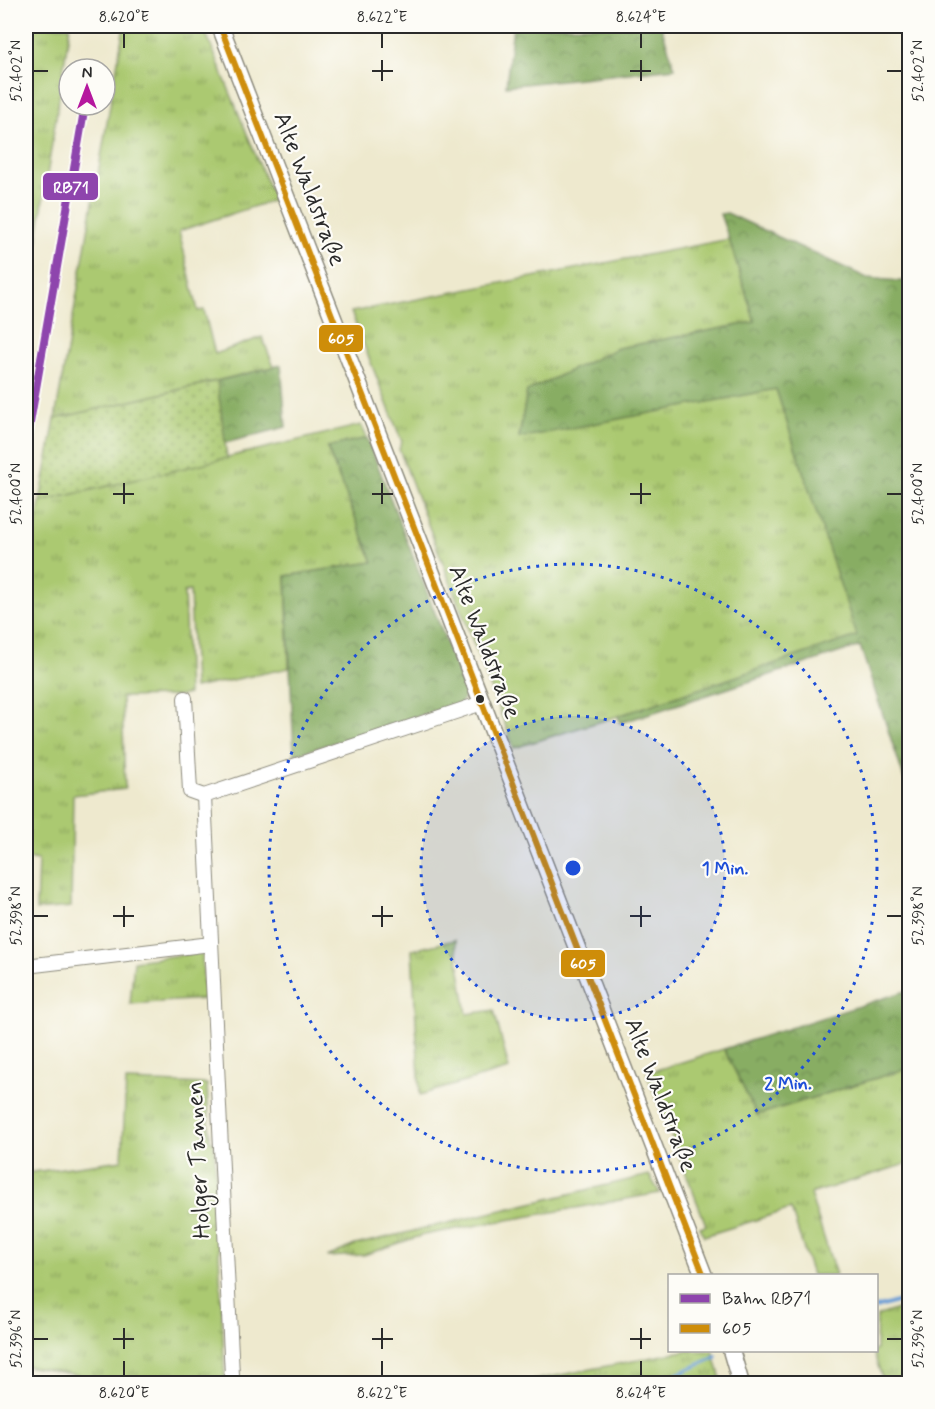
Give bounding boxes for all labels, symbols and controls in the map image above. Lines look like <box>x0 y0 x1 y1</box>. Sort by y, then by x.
text: 8.620°E <box>99 8 149 28</box>
text: 8.622°E <box>357 8 407 28</box>
text: 8.624°E <box>616 8 666 28</box>
text: 52.402°N <box>7 40 27 102</box>
text: 52.402°N <box>909 40 929 102</box>
north arrow <box>57 57 117 117</box>
text: N <box>82 63 92 84</box>
street label: Alte Waldstraße <box>265 108 353 271</box>
line badge: RB71 <box>42 172 99 201</box>
text: RB71 <box>53 178 89 199</box>
line badge: 605 <box>318 324 364 353</box>
text: 605 <box>328 329 354 350</box>
text: 52.400°N <box>7 463 27 525</box>
text: 52.400°N <box>909 463 929 525</box>
street label: Alte Waldstraße <box>440 561 528 724</box>
unlabelled marker <box>474 693 486 705</box>
text: 1 Min. <box>702 857 749 881</box>
centre of rings <box>563 858 583 878</box>
text: 52.398°N <box>7 886 27 946</box>
text: 52.398°N <box>909 886 929 946</box>
line badge: 605 <box>560 949 606 978</box>
text: 605 <box>570 954 596 975</box>
street label: Alte Waldstraße <box>616 1014 704 1177</box>
text: 2 Min. <box>764 1072 812 1096</box>
street label: Holger Tannen <box>179 1080 221 1240</box>
legend <box>668 1274 878 1352</box>
text: Bahn RB71 <box>722 1287 811 1311</box>
text: 52.396°N <box>7 1310 27 1368</box>
text: 52.396°N <box>909 1310 929 1368</box>
text: 605 <box>722 1317 752 1341</box>
text: 8.620°E <box>99 1384 149 1404</box>
text: 8.622°E <box>357 1384 407 1404</box>
text: 8.624°E <box>616 1384 666 1404</box>

